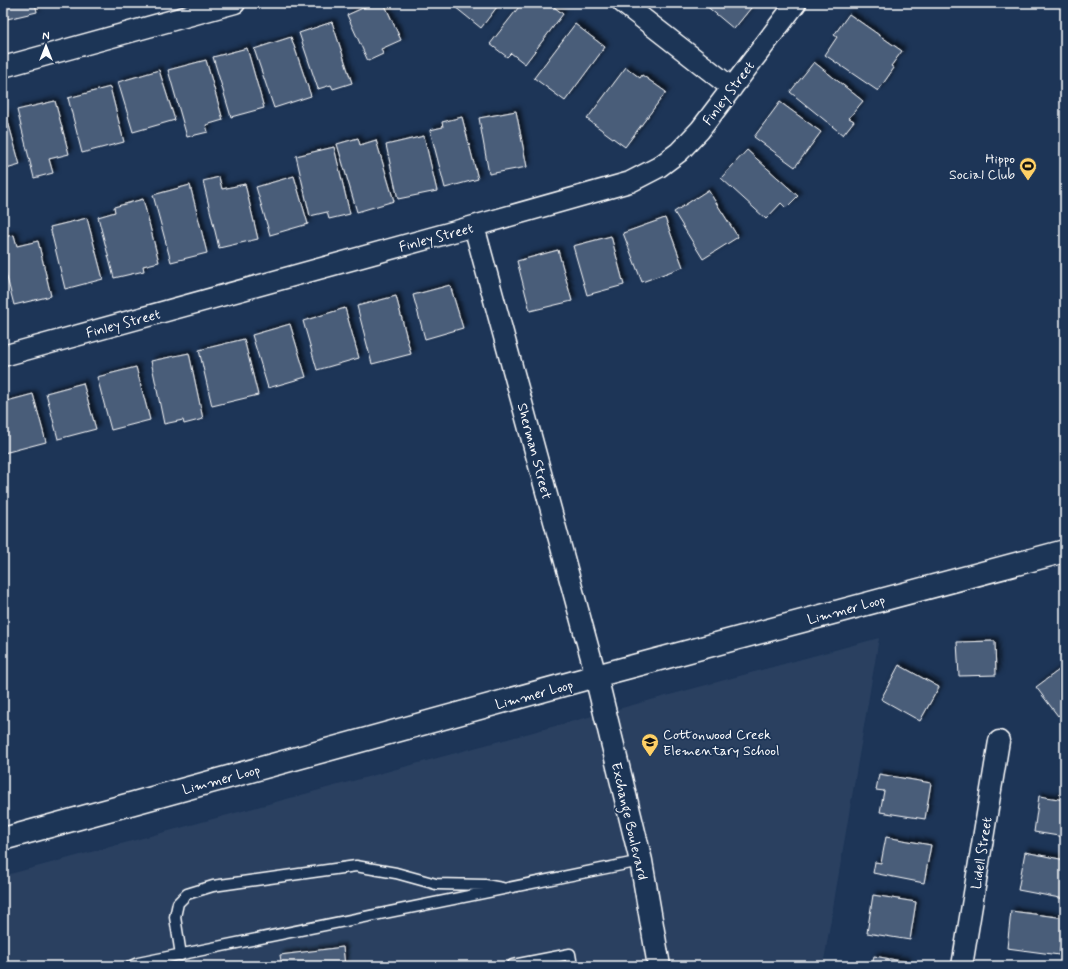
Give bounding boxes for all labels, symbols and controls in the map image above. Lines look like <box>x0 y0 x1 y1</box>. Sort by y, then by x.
north arrow <box>26 26 66 66</box>
text: N <box>42 30 50 44</box>
street label: Finley Street <box>699 58 759 129</box>
place label: Hippo Social Club <box>949 150 1015 184</box>
sports icon: Hippo Social Club <box>1018 156 1038 181</box>
street label: Finley Street <box>397 219 475 256</box>
street label: Finley Street <box>84 305 162 342</box>
street label: Sherman Street <box>513 401 556 502</box>
street label: Limmer Loop <box>805 591 888 629</box>
street label: Limmer Loop <box>493 676 576 714</box>
place label: Cottonwood Creek Elementary School <box>663 726 779 760</box>
school or university icon: Cottonwood Creek Elementary School <box>640 732 660 757</box>
street label: Limmer Loop <box>180 761 263 799</box>
street label: Exchange Boulevard <box>605 761 651 882</box>
street label: Lidell Street <box>967 816 997 891</box>

